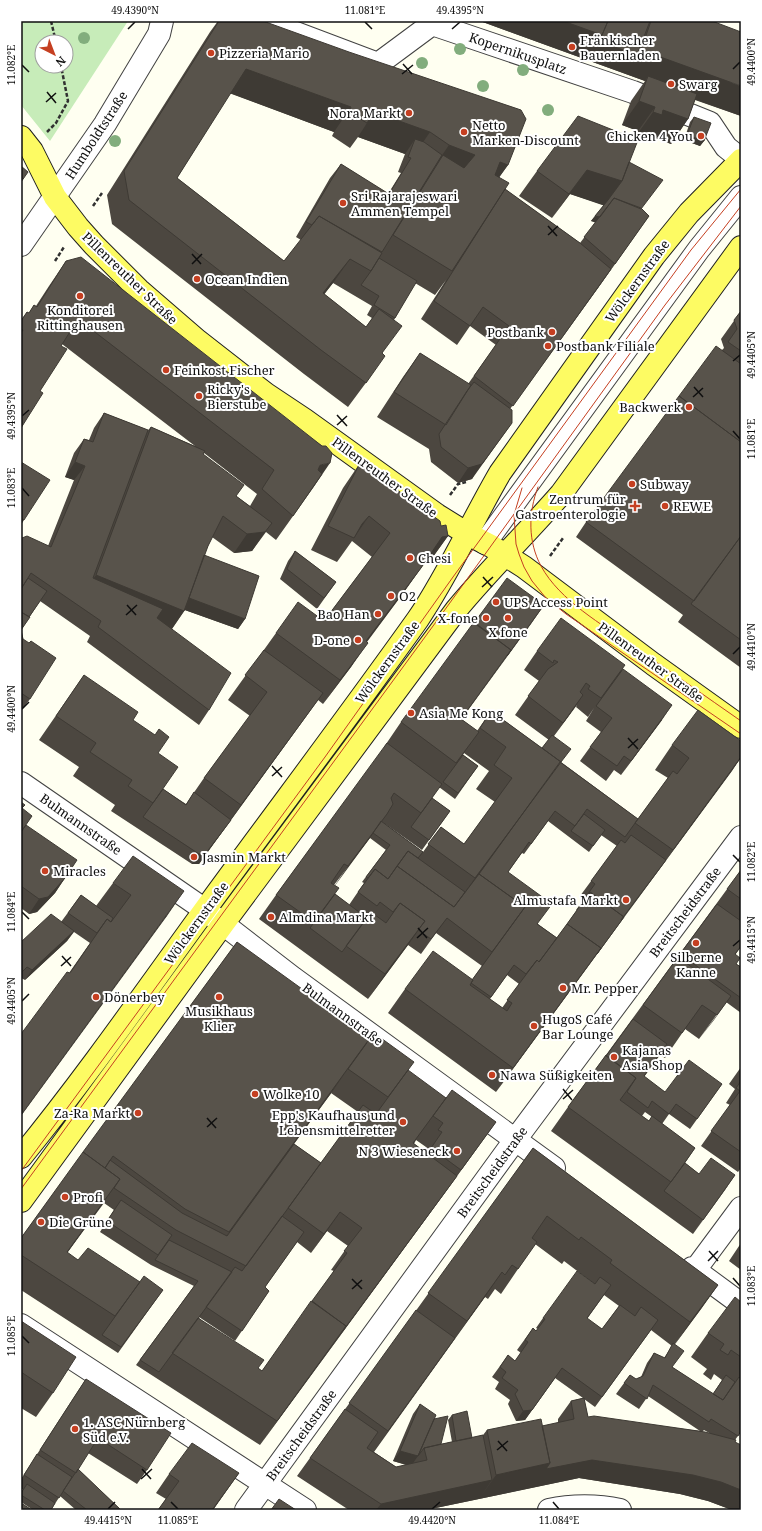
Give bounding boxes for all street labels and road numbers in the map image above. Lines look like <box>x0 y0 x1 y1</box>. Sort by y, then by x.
street label: Kopernikusplatz <box>467 28 569 78</box>
street label: Humboldtstraße <box>61 87 131 183</box>
street label: Pillenreuther Straße <box>78 228 182 328</box>
street label: Wölckernstraße <box>601 236 673 326</box>
street label: Pillenreuther Straße <box>329 433 441 521</box>
street label: Wölckernstraße <box>351 617 423 707</box>
street label: Pillenreuther Straße <box>595 618 707 706</box>
street label: Bulmannstraße <box>36 789 126 859</box>
street label: Breitscheidstraße <box>645 863 725 961</box>
street label: Wölckernstraße <box>160 878 232 968</box>
street label: Bulmannstraße <box>299 978 387 1050</box>
street label: Breitscheidstraße <box>453 1123 531 1221</box>
street label: Breitscheidstraße <box>262 1386 340 1484</box>

